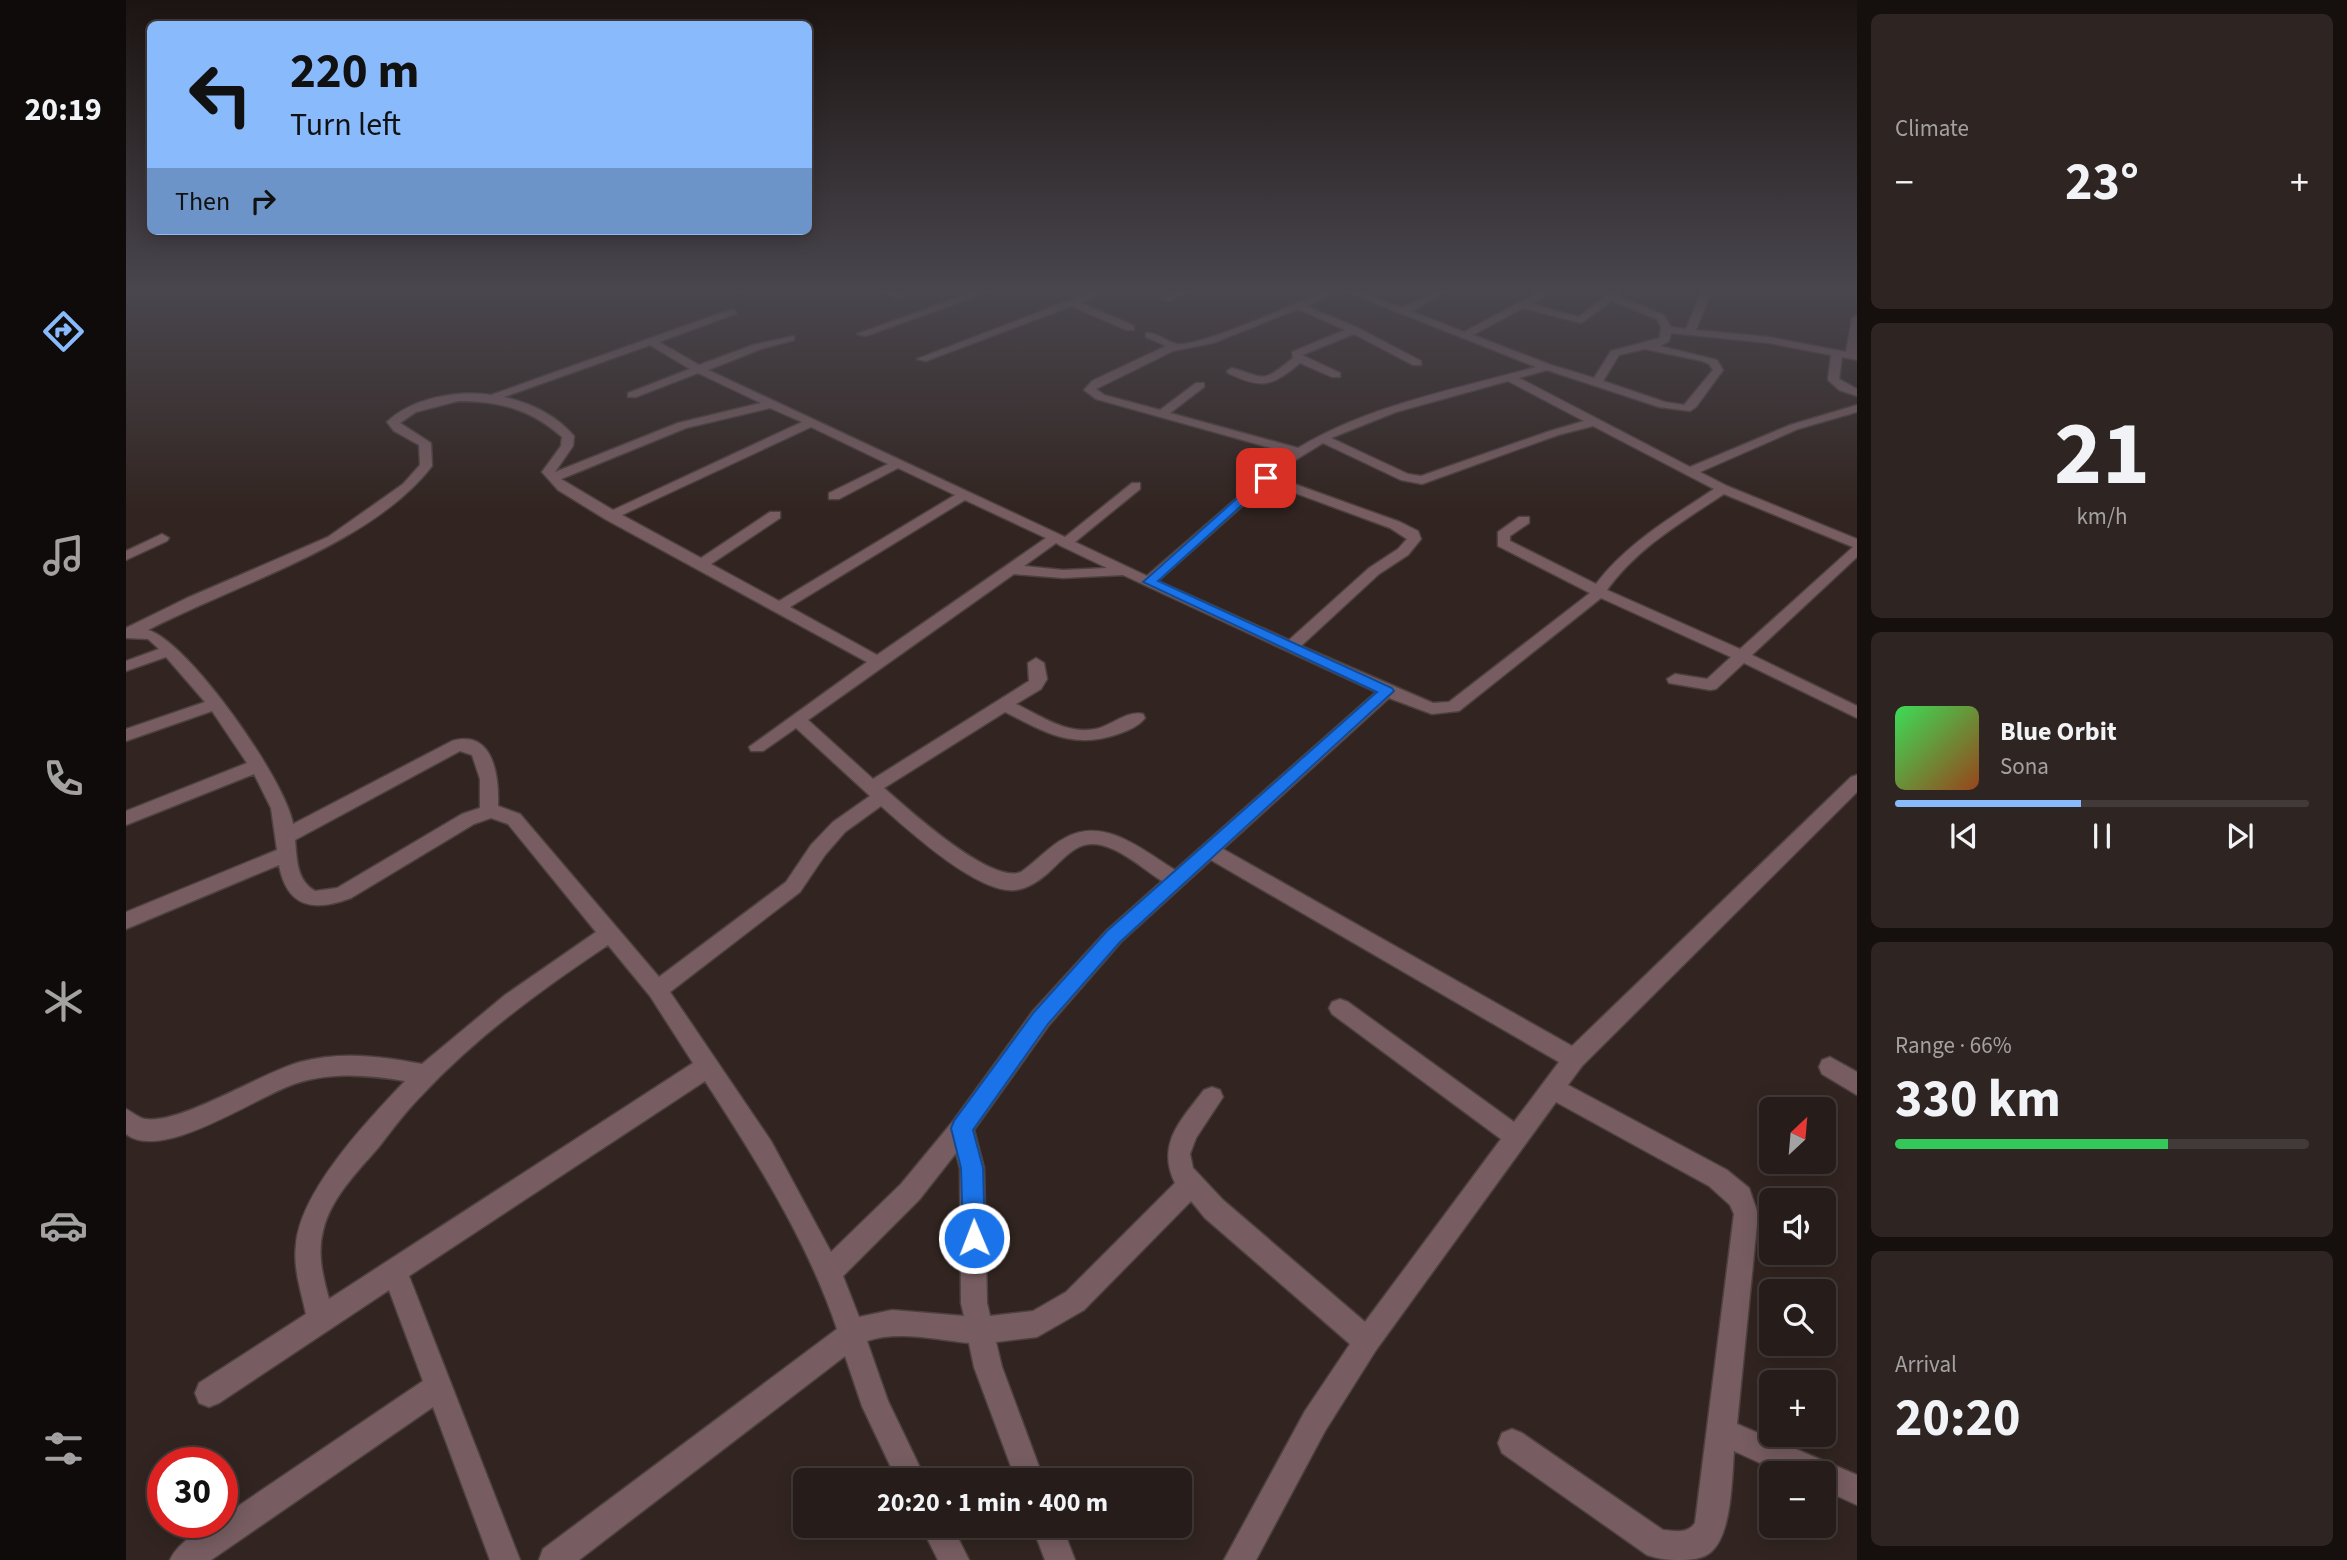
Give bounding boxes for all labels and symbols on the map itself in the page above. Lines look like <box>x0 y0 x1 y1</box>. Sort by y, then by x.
pin <box>1236 448 1296 508</box>
north arrow <box>1759 1097 1836 1174</box>
position arrow <box>937 1201 1011 1275</box>
speed limit sign: 30 <box>147 1447 238 1538</box>

